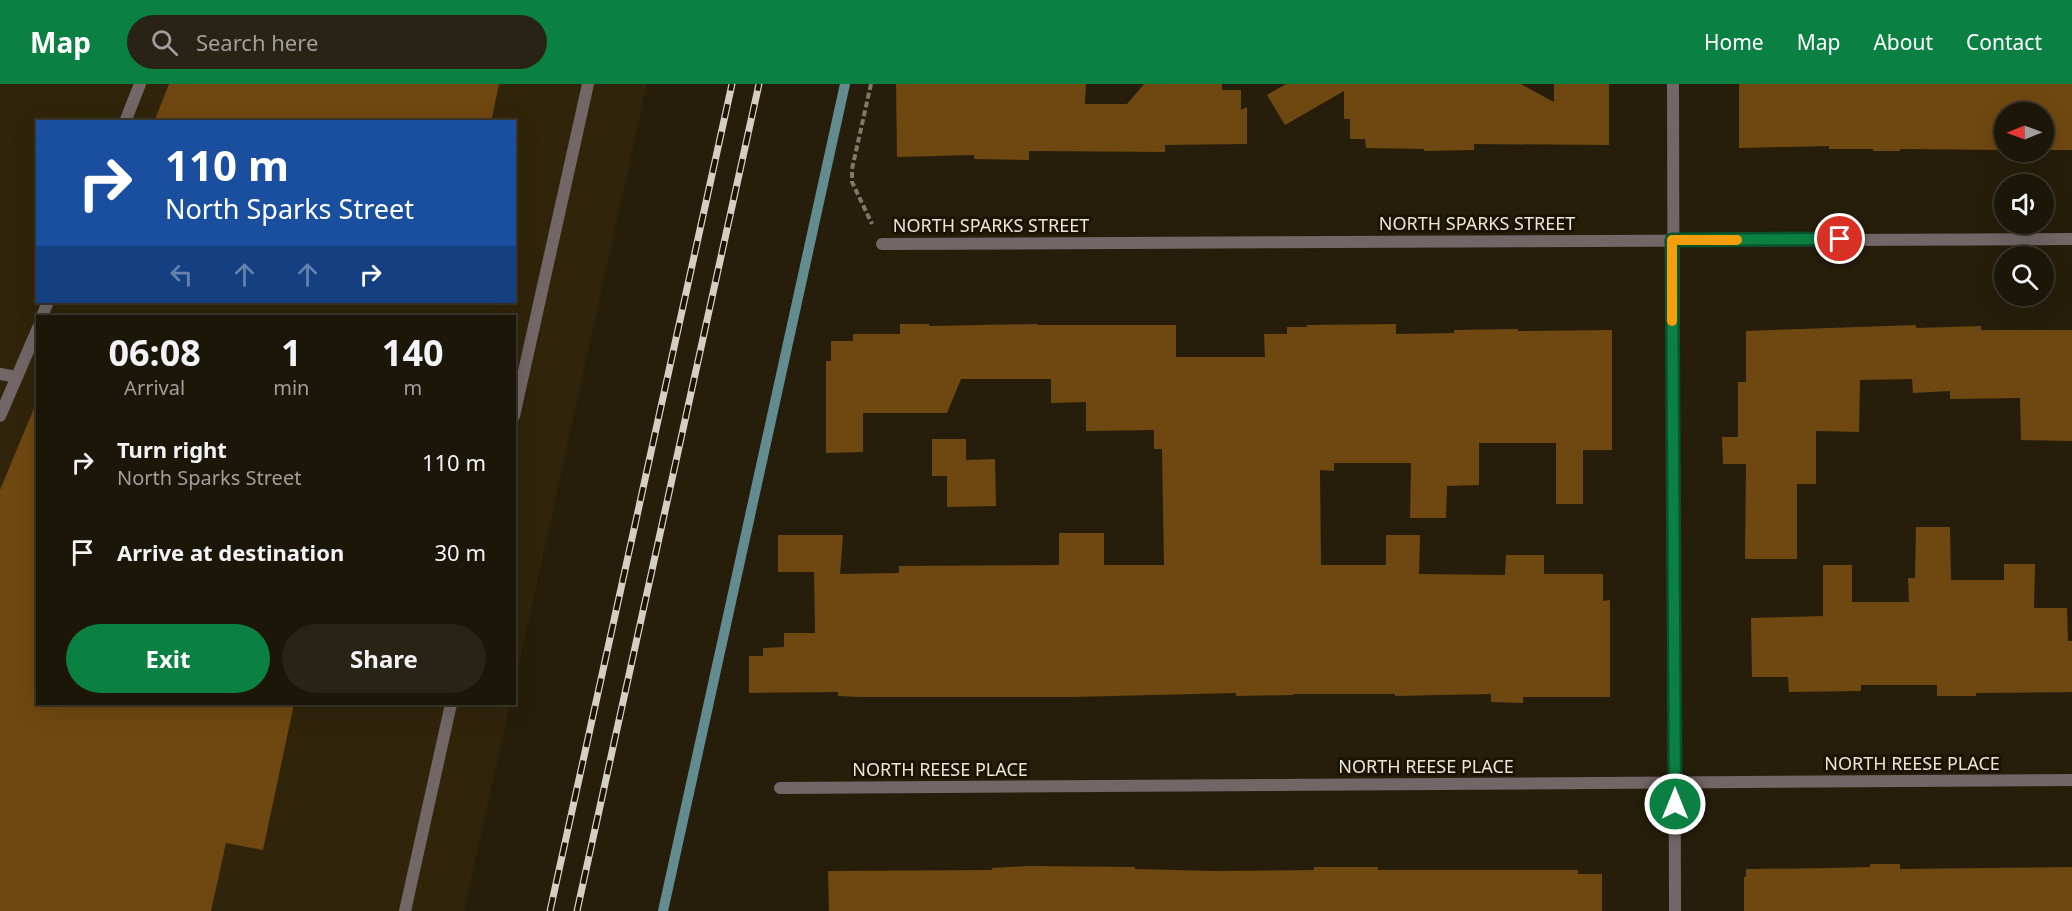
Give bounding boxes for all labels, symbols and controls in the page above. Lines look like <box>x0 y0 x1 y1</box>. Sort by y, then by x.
search box <box>127 15 547 69</box>
text: Map <box>30 23 91 61</box>
icon: search <box>148 26 181 59</box>
text: Search here <box>196 27 318 57</box>
text: Home <box>1704 28 1764 56</box>
text: Map <box>1797 28 1840 56</box>
text: About <box>1873 28 1933 56</box>
text: Contact <box>1966 28 2042 56</box>
north arrow <box>1994 102 2054 162</box>
map controls <box>1994 102 2054 306</box>
text: 110 m <box>165 136 289 193</box>
icon: right <box>66 144 144 222</box>
button: sound <box>1994 174 2054 234</box>
text: North Sparks Street <box>165 190 414 227</box>
street label: NORTH SPARKS STREET <box>1379 211 1575 235</box>
street label: NORTH SPARKS STREET <box>893 213 1089 237</box>
pin <box>1814 213 1865 264</box>
icon: arrive <box>1823 222 1856 255</box>
button: search <box>1994 246 2054 306</box>
icon: left <box>165 258 198 291</box>
icon: ahead <box>228 258 261 291</box>
icon: ahead <box>291 258 324 291</box>
icon: right <box>354 258 387 291</box>
text: 06:08 <box>108 328 201 377</box>
text: 1 <box>281 328 302 377</box>
text: 140 <box>382 328 444 377</box>
text: Arrival <box>124 374 185 401</box>
text: min <box>273 374 309 401</box>
text: m <box>403 374 422 401</box>
text: Turn right <box>117 434 227 464</box>
icon: right <box>66 446 99 479</box>
text: 110 m <box>422 447 486 477</box>
text: North Sparks Street <box>117 464 301 491</box>
icon: arrive <box>66 536 99 569</box>
text: Arrive at destination <box>117 537 344 567</box>
text: 30 m <box>435 537 486 567</box>
button: Exit <box>66 624 270 693</box>
button: Share <box>282 624 486 693</box>
street label: NORTH REESE PLACE <box>1824 751 2000 775</box>
street label: NORTH REESE PLACE <box>1338 754 1514 778</box>
street label: NORTH REESE PLACE <box>852 757 1028 781</box>
position arrow <box>1643 772 1707 836</box>

